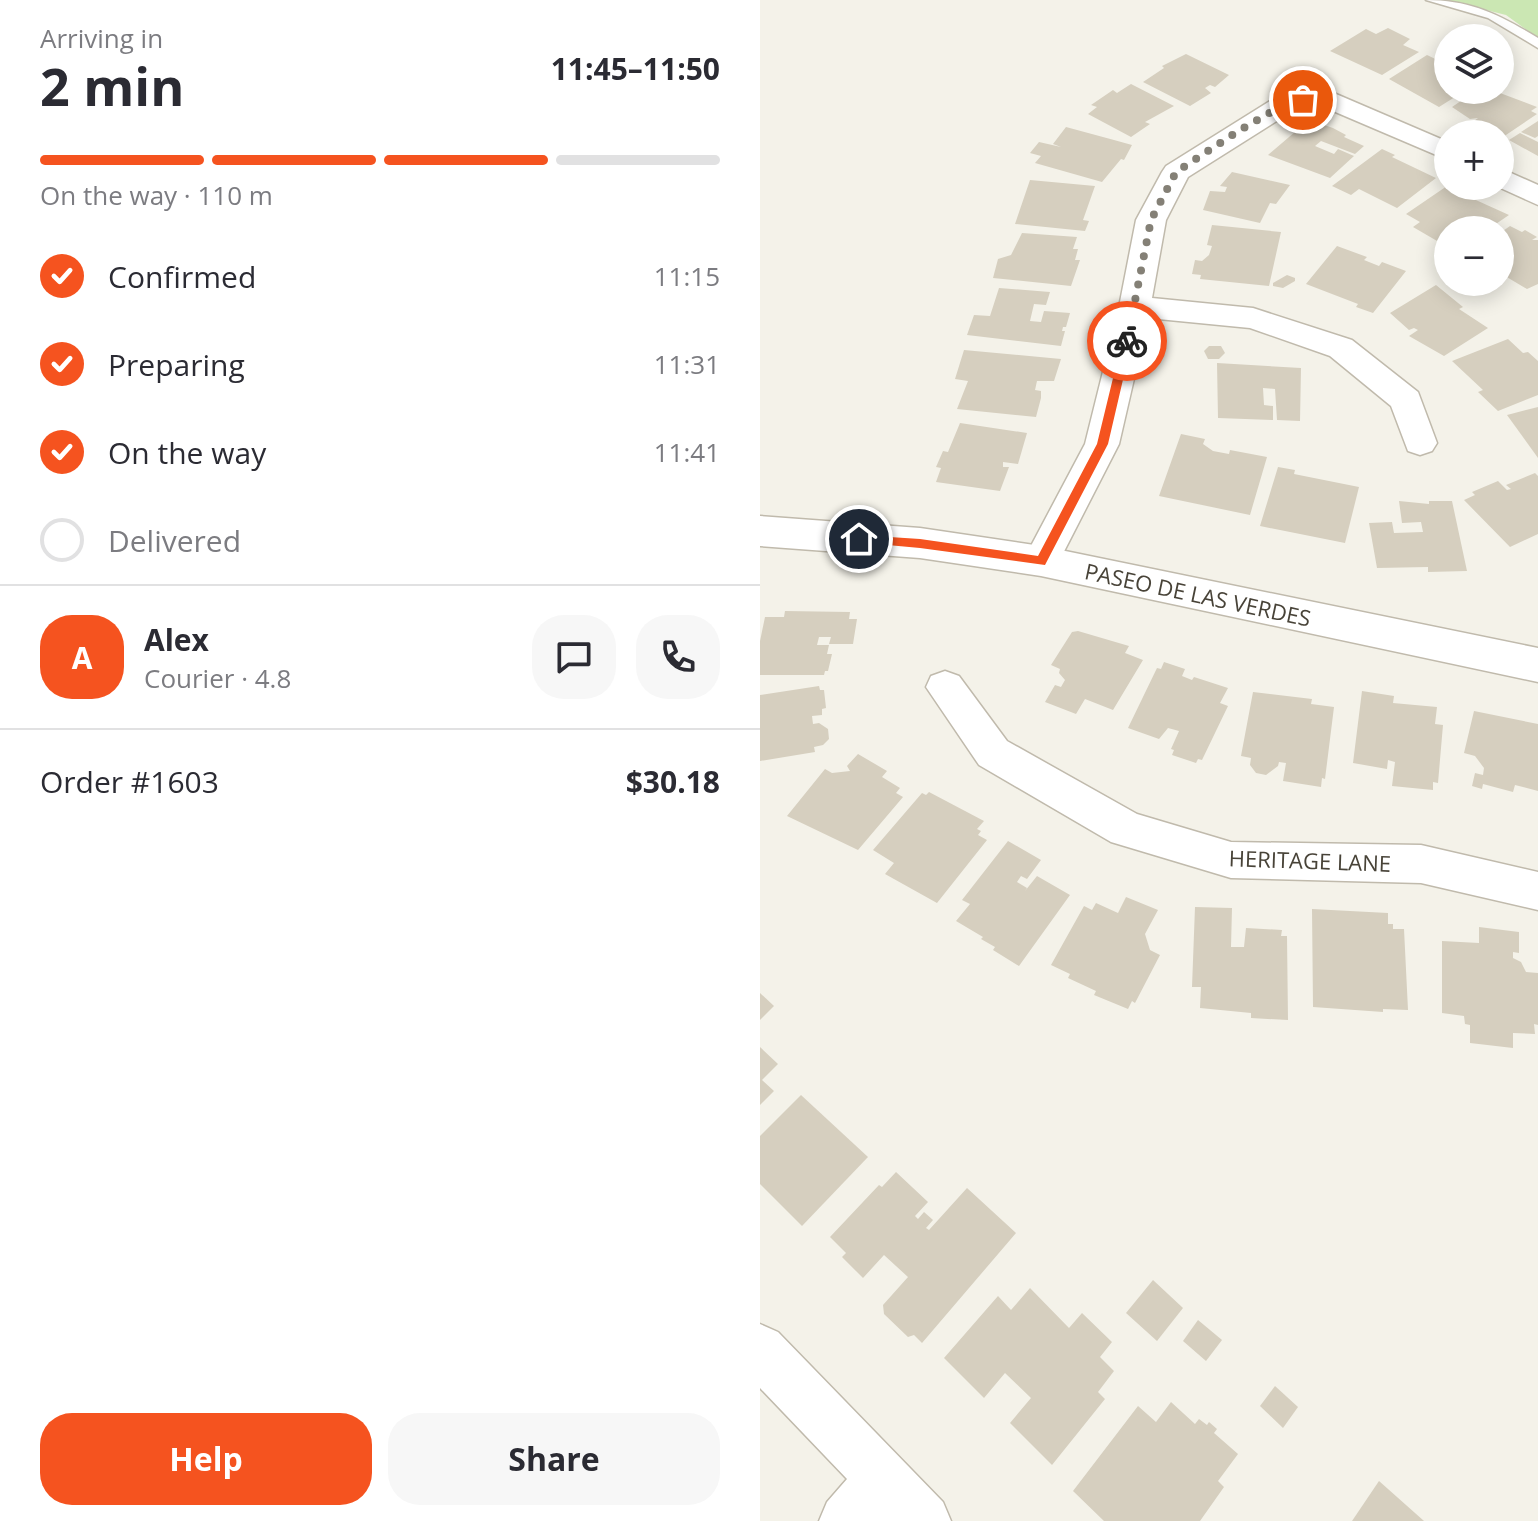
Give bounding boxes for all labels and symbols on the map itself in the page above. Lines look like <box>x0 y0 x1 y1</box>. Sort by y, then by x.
pin <box>1269 66 1337 134</box>
courier <box>1087 301 1167 381</box>
pin <box>825 505 893 573</box>
street label: PASEO DE LAS VERDES <box>1082 555 1314 633</box>
street label: HERITAGE LANE <box>1228 842 1392 878</box>

